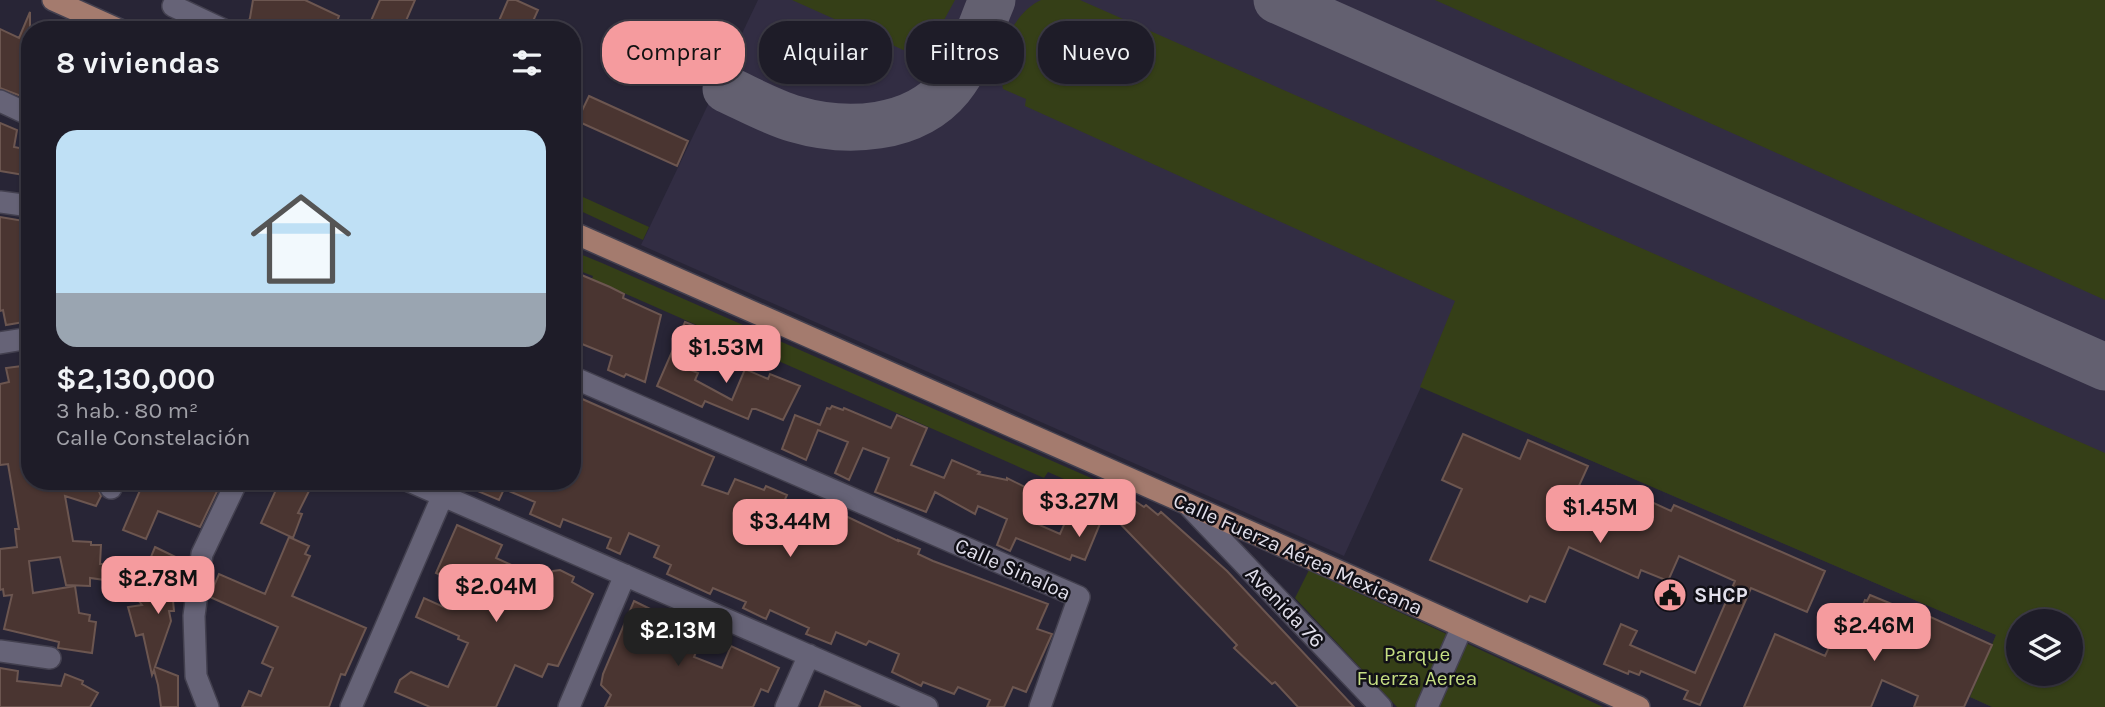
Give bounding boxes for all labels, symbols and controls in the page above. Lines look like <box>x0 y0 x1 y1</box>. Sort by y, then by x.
chip: Comprar <box>602 21 745 84</box>
chip: Alquilar <box>759 21 892 84</box>
chip: Filtros <box>906 21 1024 84</box>
chip: Nuevo <box>1038 21 1154 84</box>
icon: filters <box>508 44 546 82</box>
text: 8 viviendas <box>56 45 220 81</box>
icon: home <box>238 176 364 302</box>
pin: $1.53M <box>669 326 783 385</box>
text: $1.53M <box>688 334 764 361</box>
text: $2,130,000 <box>56 361 215 397</box>
text: 3 hab. · 80 m² <box>56 397 198 424</box>
text: Calle Constelación <box>56 424 250 451</box>
pin: $3.27M <box>1022 480 1136 539</box>
pin: $1.45M <box>1543 486 1657 545</box>
text: $3.27M <box>1039 488 1119 515</box>
street label: Calle Fuerza Aérea Mexicana <box>1170 488 1426 620</box>
text: $1.45M <box>1562 494 1638 521</box>
pin: $3.44M <box>733 500 847 559</box>
text: $3.44M <box>749 508 831 535</box>
street label: Calle Sinaloa <box>951 533 1075 605</box>
pin: $2.78M <box>101 556 215 616</box>
street label: Avenida 76 <box>1241 562 1329 652</box>
pin: $2.04M <box>439 564 553 624</box>
text: $2.78M <box>117 565 199 592</box>
text: $2.04M <box>454 573 538 600</box>
public building icon: SHCP <box>1651 576 1689 614</box>
place label: SHCP <box>1694 583 1748 607</box>
pin: $2.46M <box>1817 604 1931 663</box>
pin: $2.13M <box>621 608 735 668</box>
map controls <box>2006 609 2083 686</box>
button: layers <box>2006 609 2083 686</box>
text: $2.46M <box>1833 612 1915 639</box>
text: $2.13M <box>639 617 717 644</box>
park label: Parque Fuerza Aerea <box>1357 642 1477 690</box>

